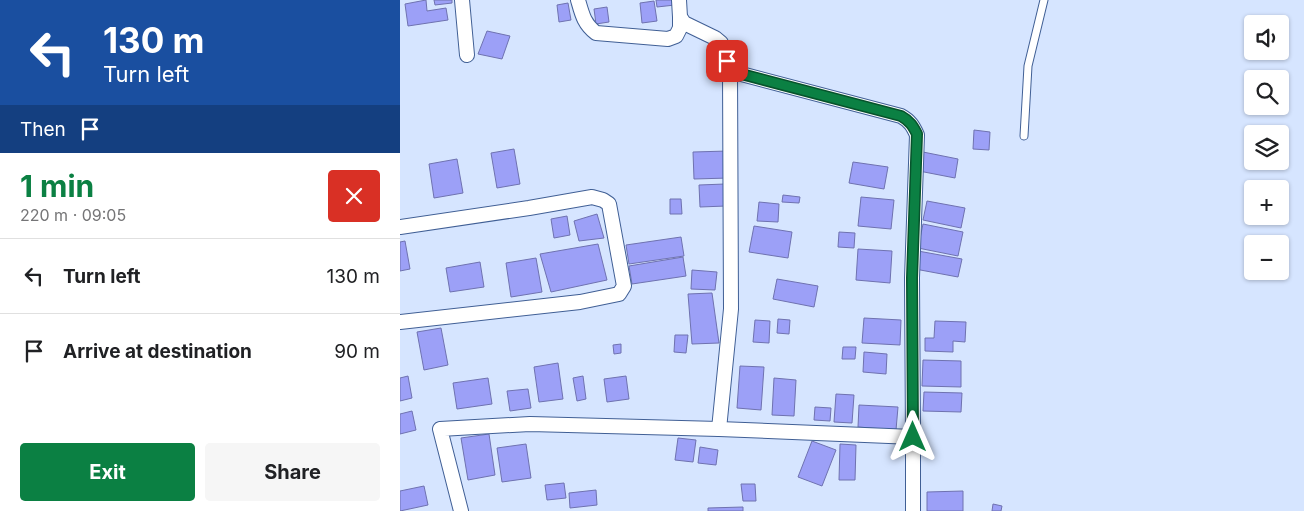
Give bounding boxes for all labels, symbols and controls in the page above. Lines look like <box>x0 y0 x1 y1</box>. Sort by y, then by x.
map controls <box>1244 15 1289 280</box>
button: sound <box>1244 15 1289 60</box>
text: 130 m <box>103 19 205 61</box>
icon: left <box>20 20 85 85</box>
pin <box>706 40 748 82</box>
icon: arrive <box>713 47 741 75</box>
text: Turn left <box>103 61 189 87</box>
button: search <box>1244 70 1289 115</box>
icon: arrive <box>76 115 104 143</box>
text: Then <box>20 118 66 141</box>
button: layers <box>1244 125 1289 170</box>
text: 1 min <box>20 168 94 204</box>
button: close <box>328 170 380 222</box>
button: + <box>1244 180 1289 225</box>
text: 220 m · 09:05 <box>20 205 126 225</box>
button: − <box>1244 235 1289 280</box>
icon: left <box>20 262 48 290</box>
text: Turn left <box>63 265 141 288</box>
text: 130 m <box>327 265 380 288</box>
icon: arrive <box>20 337 48 365</box>
text: Arrive at destination <box>63 340 252 363</box>
text: 90 m <box>334 340 380 363</box>
position arrow <box>886 410 938 462</box>
button: Exit <box>20 443 195 501</box>
button: Share <box>205 443 380 501</box>

